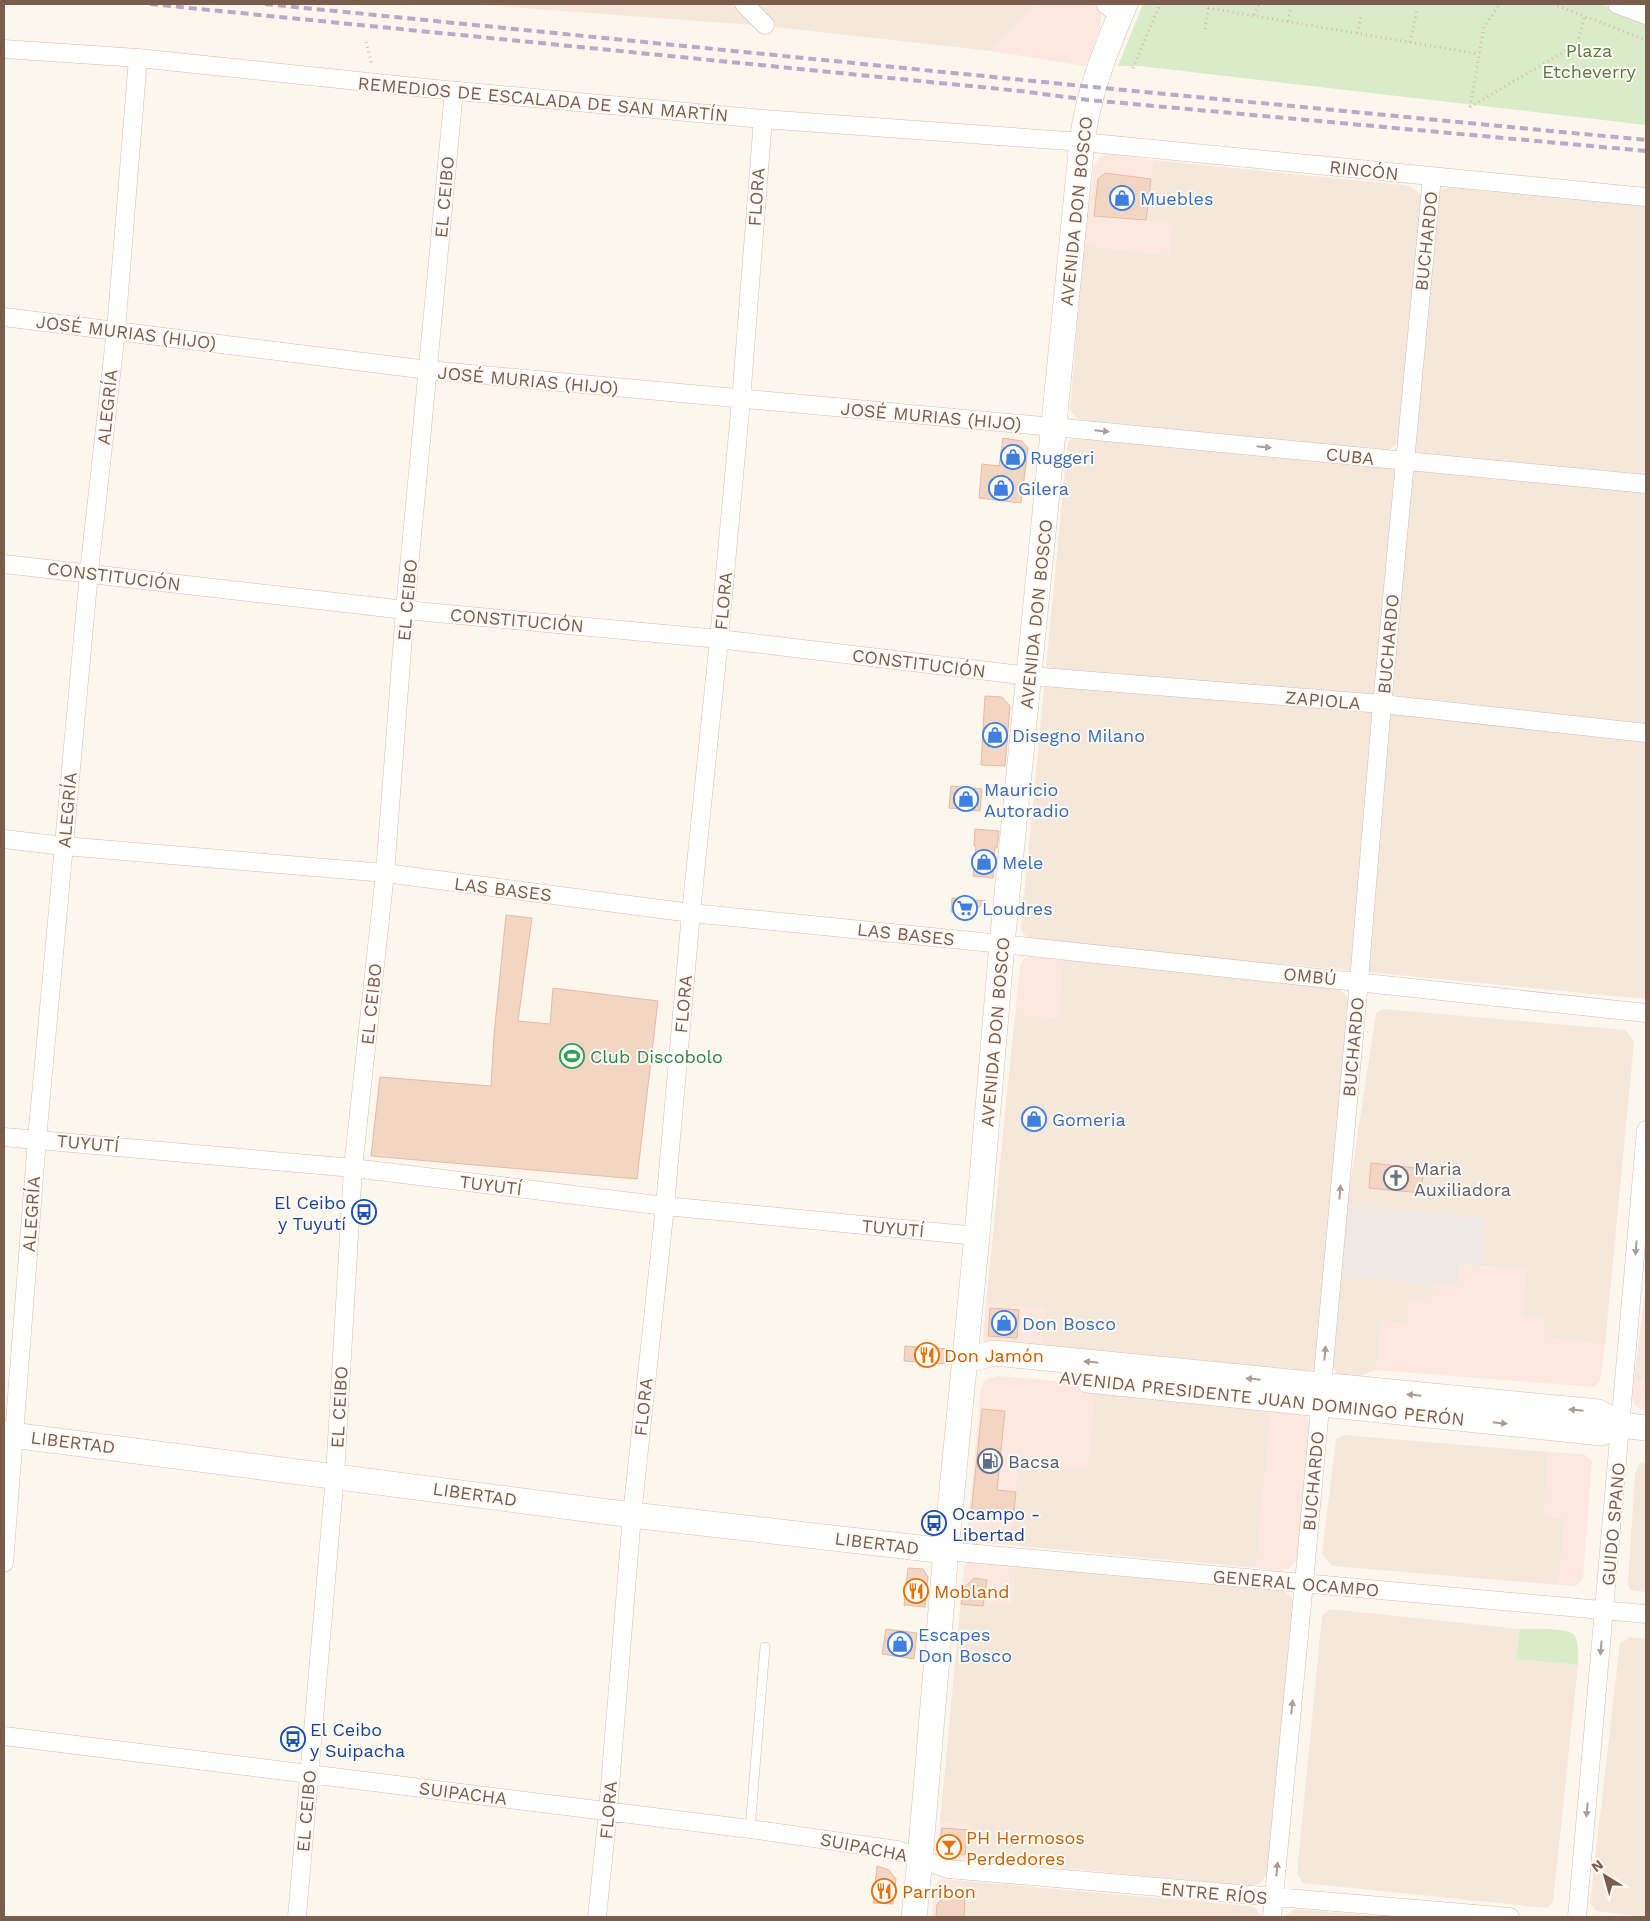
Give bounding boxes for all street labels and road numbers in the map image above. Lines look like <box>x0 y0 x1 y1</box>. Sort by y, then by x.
street label: REMEDIOS DE ESCALADA DE SAN MARTÍN <box>357 72 729 126</box>
street label: AVENIDA DON BOSCO <box>1056 115 1096 307</box>
street label: EL CEIBO <box>430 155 458 239</box>
street label: RINCÓN <box>1328 156 1400 184</box>
street label: FLORA <box>743 167 769 227</box>
street label: BUCHARDO <box>1410 190 1442 292</box>
street label: JOSÉ MURIAS (HIJO) <box>35 311 217 353</box>
street label: JOSÉ MURIAS (HIJO) <box>437 362 619 398</box>
street label: ALEGRÍA <box>93 368 121 446</box>
street label: JOSÉ MURIAS (HIJO) <box>840 398 1022 434</box>
street label: CUBA <box>1325 443 1375 469</box>
street label: AVENIDA DON BOSCO <box>1016 518 1056 710</box>
street label: CONSTITUCIÓN <box>46 557 182 595</box>
street label: EL CEIBO <box>393 558 421 642</box>
street label: FLORA <box>710 571 736 631</box>
street label: BUCHARDO <box>1373 593 1403 695</box>
street label: CONSTITUCIÓN <box>449 604 585 636</box>
street label: CONSTITUCIÓN <box>851 644 987 682</box>
street label: ZAPIOLA <box>1284 686 1362 714</box>
street label: ALEGRÍA <box>53 771 81 849</box>
street label: LAS BASES <box>453 873 553 905</box>
street label: LAS BASES <box>856 918 956 950</box>
street label: AVENIDA DON BOSCO <box>976 936 1014 1128</box>
street label: EL CEIBO <box>356 962 386 1046</box>
street label: OMBÚ <box>1282 963 1338 989</box>
street label: FLORA <box>670 974 696 1034</box>
street label: BUCHARDO <box>1338 996 1368 1098</box>
street label: TUYUTÍ <box>56 1130 120 1156</box>
street label: TUYUTÍ <box>459 1171 523 1199</box>
street label: ALEGRÍA <box>18 1175 44 1253</box>
street label: TUYUTÍ <box>861 1215 925 1241</box>
street label: EL CEIBO <box>326 1365 352 1449</box>
street label: AVENIDA PRESIDENTE JUAN DOMINGO PERÓN <box>1058 1366 1466 1430</box>
street label: FLORA <box>629 1377 657 1437</box>
street label: LIBERTAD <box>30 1426 116 1458</box>
street label: BUCHARDO <box>1298 1430 1328 1532</box>
street label: GUIDO SPANO <box>1597 1461 1629 1587</box>
street label: LIBERTAD <box>431 1478 519 1510</box>
street label: LIBERTAD <box>834 1527 920 1559</box>
street label: GENERAL OCAMPO <box>1212 1565 1380 1601</box>
street label: EL CEIBO <box>292 1769 320 1853</box>
street label: SUIPACHA <box>418 1777 508 1809</box>
street label: FLORA <box>595 1780 621 1840</box>
street label: SUIPACHA <box>818 1828 910 1866</box>
street label: ENTRE RÍOS <box>1160 1878 1268 1908</box>

